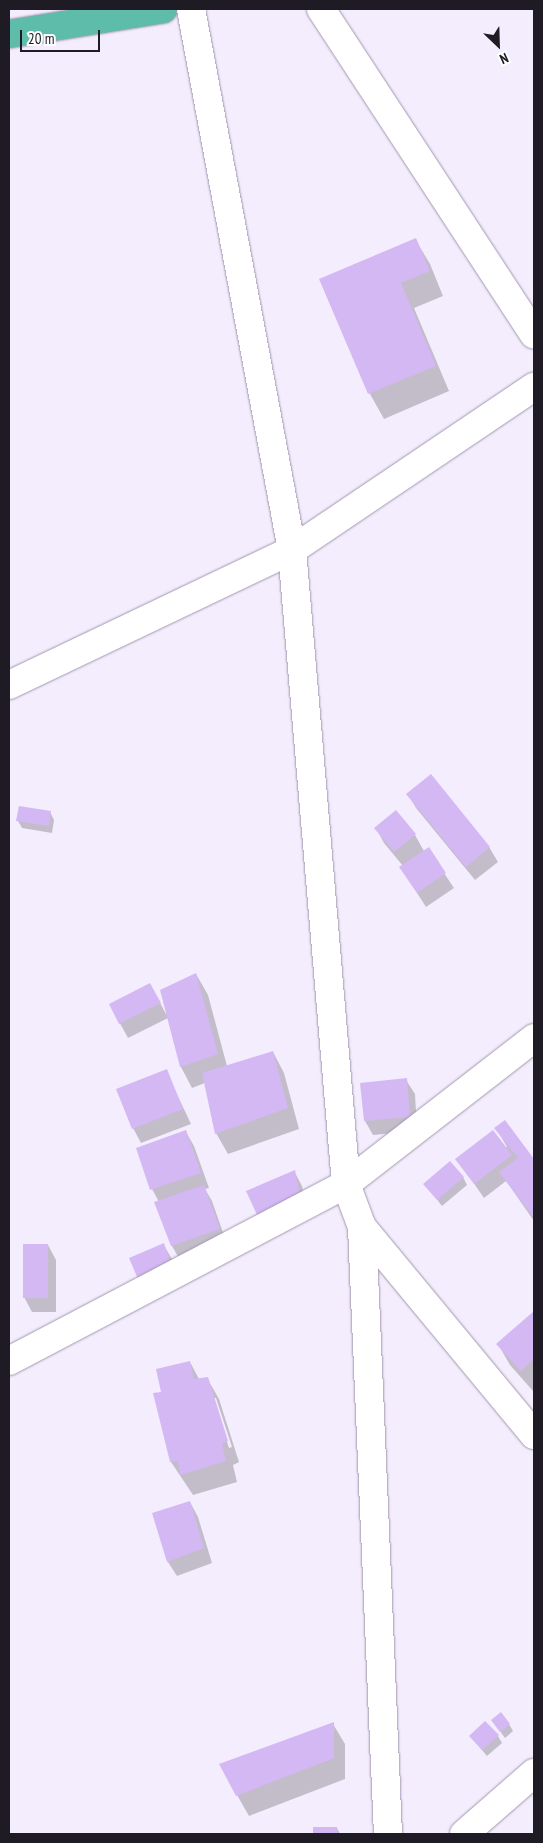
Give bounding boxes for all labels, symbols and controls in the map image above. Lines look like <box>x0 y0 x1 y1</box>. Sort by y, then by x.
scale bar <box>22 20 102 52</box>
north arrow <box>473 20 523 70</box>
text: 20 m <box>28 29 54 48</box>
text: N <box>497 49 511 68</box>

